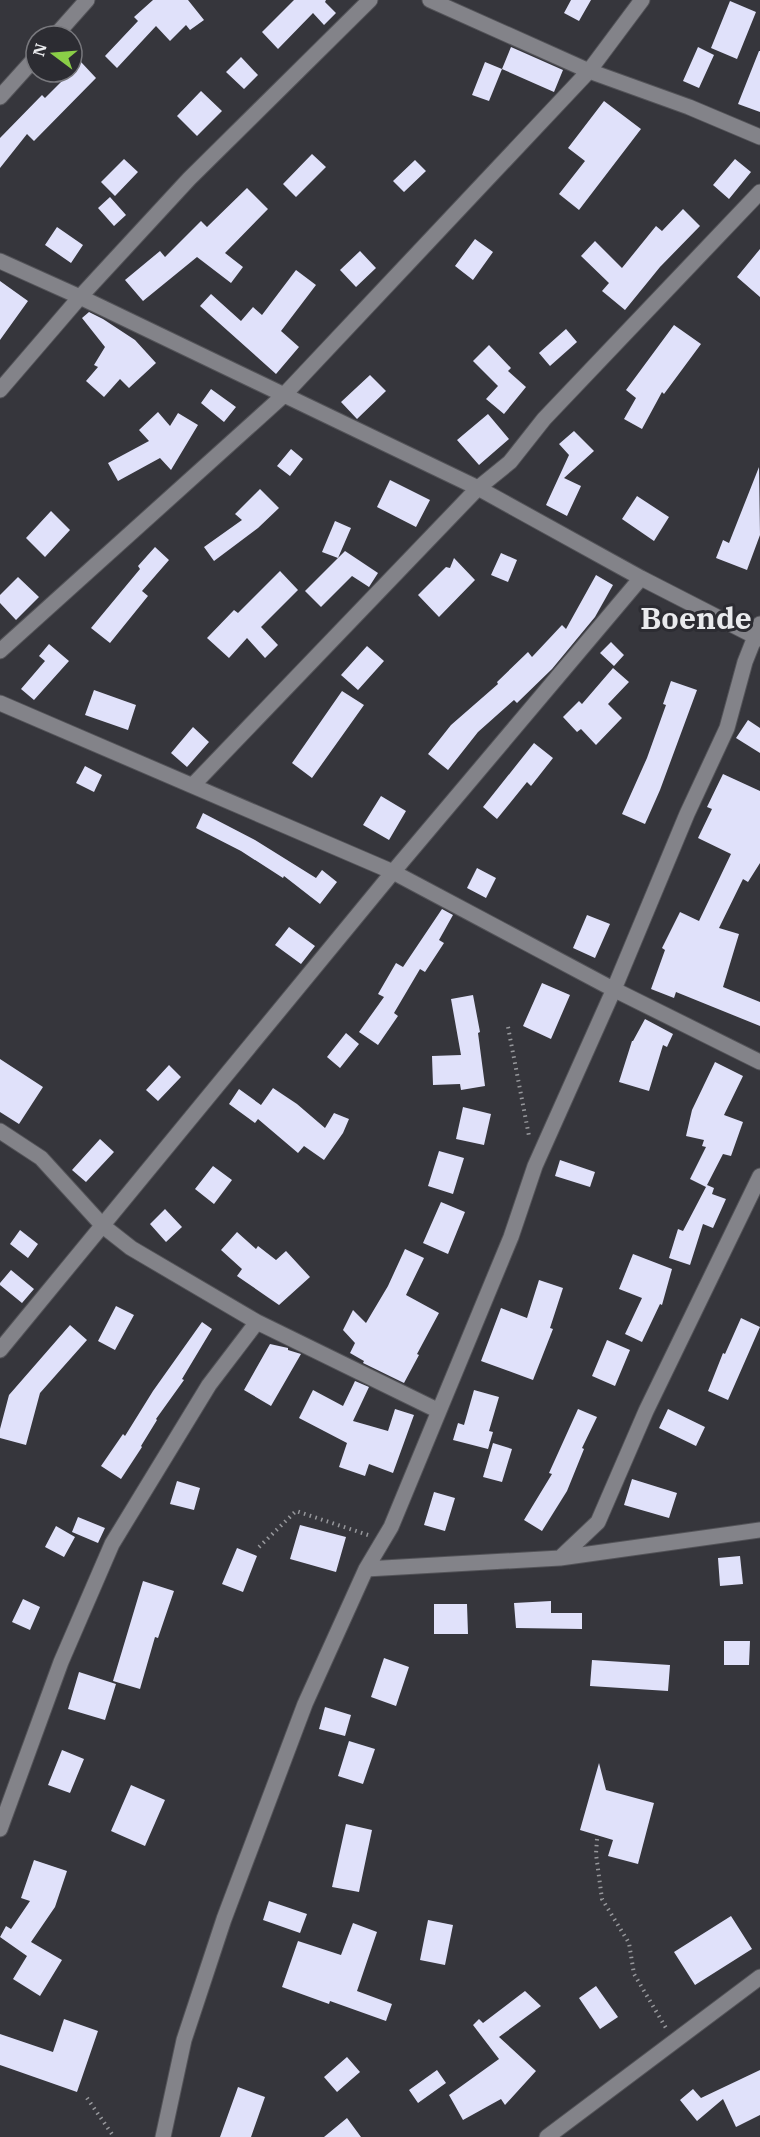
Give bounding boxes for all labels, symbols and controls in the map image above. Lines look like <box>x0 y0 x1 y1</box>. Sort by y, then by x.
north arrow <box>24 24 84 84</box>
text: N <box>28 41 51 59</box>
district label: Boende <box>640 598 752 637</box>

